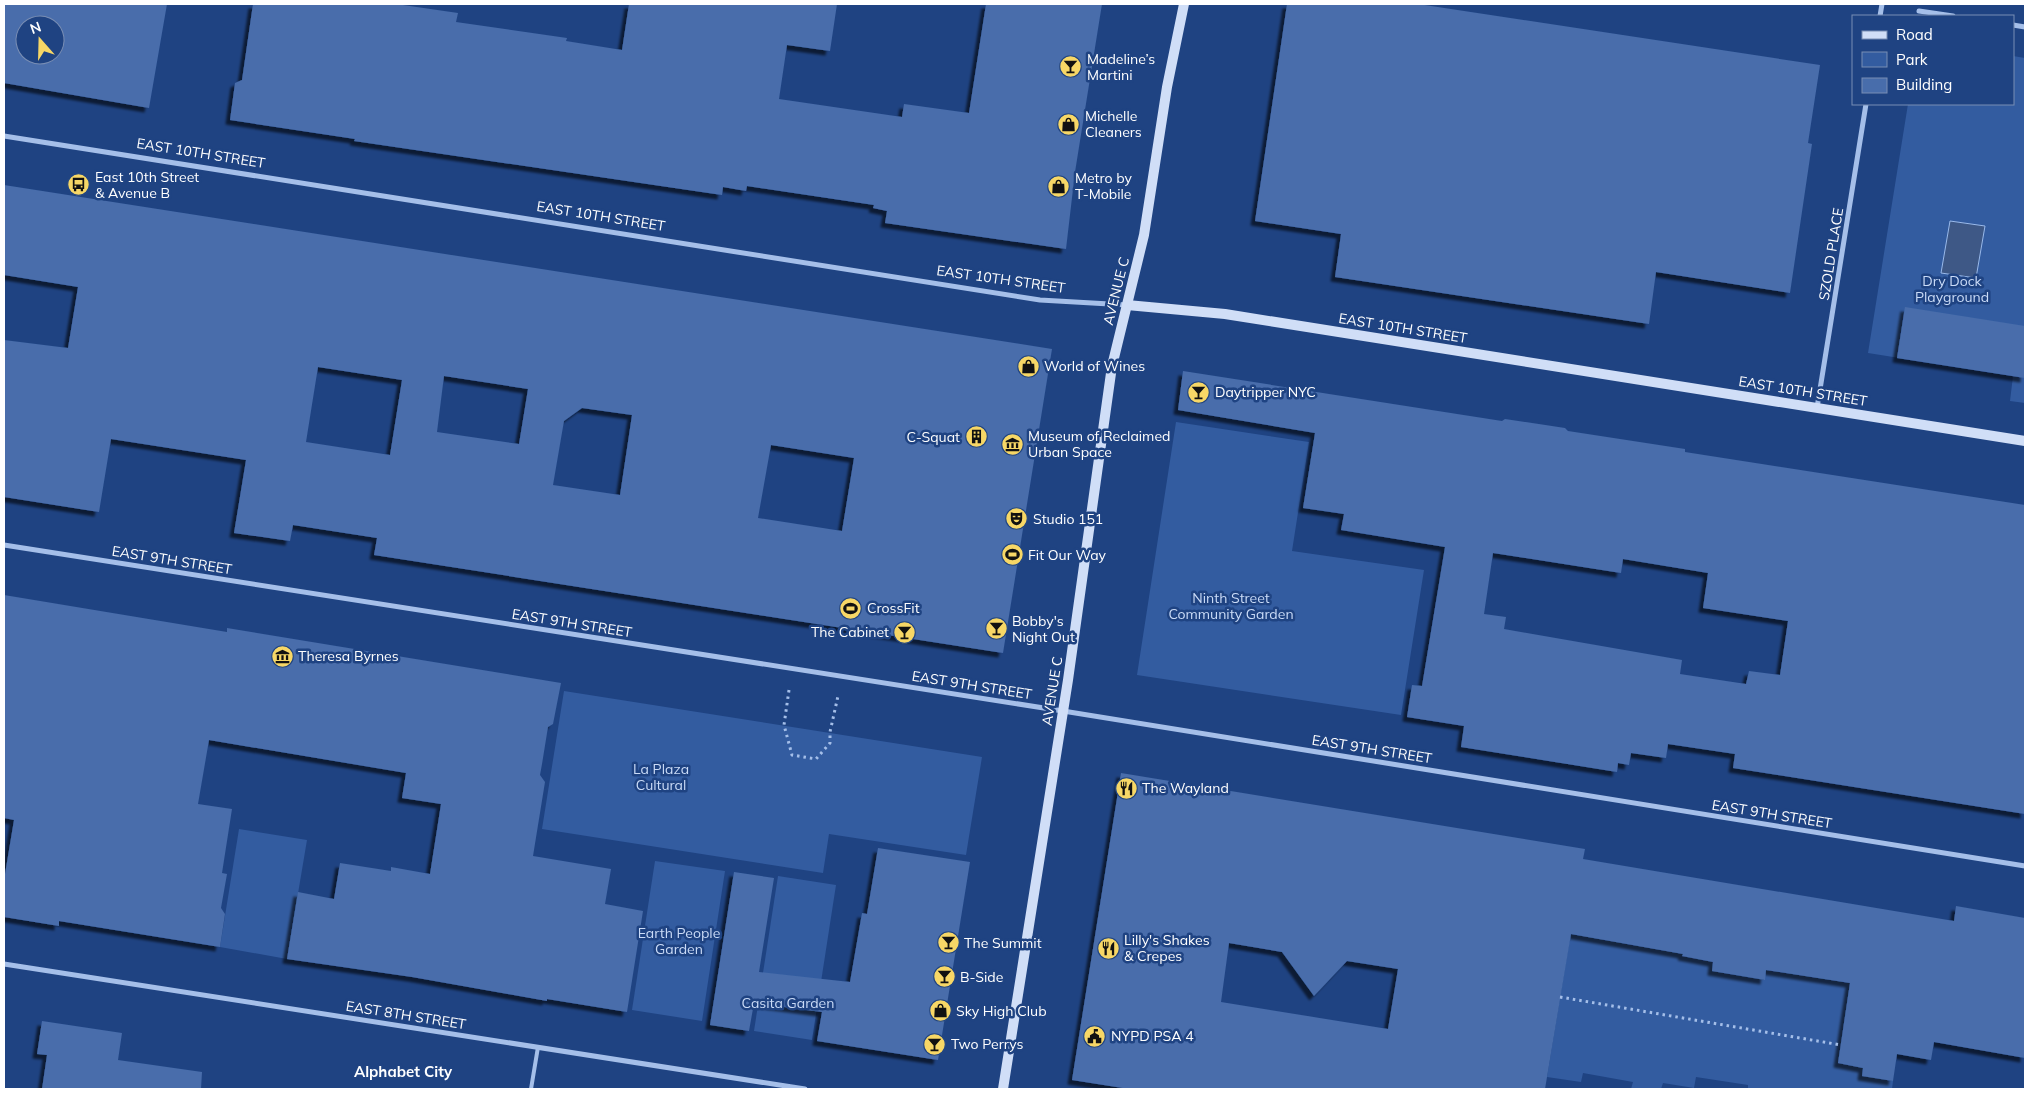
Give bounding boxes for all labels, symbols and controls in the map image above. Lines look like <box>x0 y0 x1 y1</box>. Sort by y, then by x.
north arrow <box>15 15 65 65</box>
legend <box>1852 15 2014 105</box>
text: N <box>28 18 44 38</box>
text: Road <box>1896 25 1933 44</box>
place label: Madeline’s Martini <box>1087 50 1155 84</box>
text: Park <box>1896 50 1928 69</box>
bar icon: Madeline’s Martini <box>1059 55 1083 79</box>
text: Building <box>1896 75 1952 94</box>
place label: Michelle Cleaners <box>1085 107 1142 141</box>
shop icon: Michelle Cleaners <box>1057 112 1081 136</box>
street label: EAST 10TH STREET <box>135 134 267 172</box>
place label: East 10th Street & Avenue B <box>95 168 199 202</box>
place label: Metro by T-Mobile <box>1075 169 1132 203</box>
bus stop icon: East 10th Street & Avenue B <box>67 173 91 197</box>
shop icon: Metro by T-Mobile <box>1047 174 1071 198</box>
street label: EAST 10TH STREET <box>535 197 667 235</box>
street label: SZOLD PLACE <box>1815 206 1847 302</box>
street label: AVENUE C <box>1099 255 1133 327</box>
street label: EAST 10TH STREET <box>935 261 1067 297</box>
park label: Dry Dock Playground <box>1915 272 1989 306</box>
street label: EAST 10TH STREET <box>1337 309 1469 347</box>
shop icon: World of Wines <box>1016 354 1040 378</box>
place label: World of Wines <box>1044 357 1145 375</box>
street label: EAST 10TH STREET <box>1737 372 1869 410</box>
bar icon: Daytripper NYC <box>1187 380 1211 404</box>
place label: Daytripper NYC <box>1215 383 1316 401</box>
building icon: C-Squat <box>964 425 988 449</box>
place label: Museum of Reclaimed Urban Space <box>1028 427 1170 461</box>
place label: C-Squat <box>907 428 960 446</box>
museum icon: Museum of Reclaimed Urban Space <box>1000 432 1024 456</box>
theatre icon: Studio 151 <box>1005 507 1029 531</box>
place label: Studio 151 <box>1033 510 1103 528</box>
street label: EAST 9TH STREET <box>111 542 234 578</box>
sports icon: Fit Our Way <box>1000 543 1024 567</box>
place label: Fit Our Way <box>1028 546 1106 564</box>
park label: Ninth Street Community Garden <box>1168 589 1294 623</box>
sports icon: CrossFit <box>839 596 863 620</box>
place label: CrossFit <box>867 599 920 617</box>
street label: EAST 9TH STREET <box>511 605 634 641</box>
place label: Bobby's Night Out <box>1012 612 1075 646</box>
bar icon: Bobby's Night Out <box>984 617 1008 641</box>
bar icon: The Cabinet <box>893 620 917 644</box>
place label: The Cabinet <box>811 623 889 641</box>
museum icon: Theresa Byrnes <box>270 644 294 668</box>
place label: Theresa Byrnes <box>298 647 399 665</box>
street label: AVENUE C <box>1038 655 1066 727</box>
street label: EAST 9TH STREET <box>911 667 1034 703</box>
street label: EAST 9TH STREET <box>1311 731 1434 767</box>
park label: La Plaza Cultural <box>633 760 689 794</box>
restaurant icon: The Wayland <box>1114 776 1138 800</box>
place label: The Wayland <box>1142 779 1229 797</box>
street label: EAST 9TH STREET <box>1711 796 1834 832</box>
park label: Earth People Garden <box>638 924 720 958</box>
bar icon: The Summit <box>936 931 960 955</box>
place label: Lilly's Shakes & Crepes <box>1124 931 1210 965</box>
place label: The Summit <box>964 934 1042 952</box>
restaurant icon: Lilly's Shakes & Crepes <box>1096 936 1120 960</box>
bar icon: B-Side <box>932 965 956 989</box>
place label: B-Side <box>960 968 1003 986</box>
park label: Casita Garden <box>742 994 834 1012</box>
street label: EAST 8TH STREET <box>345 997 468 1033</box>
shop icon: Sky High Club <box>928 999 952 1023</box>
place label: Sky High Club <box>956 1002 1047 1020</box>
public building icon: NYPD PSA 4 <box>1083 1024 1107 1048</box>
place label: NYPD PSA 4 <box>1111 1027 1194 1045</box>
bar icon: Two Perrys <box>923 1032 947 1056</box>
place label: Two Perrys <box>951 1035 1024 1053</box>
district label: Alphabet City <box>354 1062 453 1081</box>

